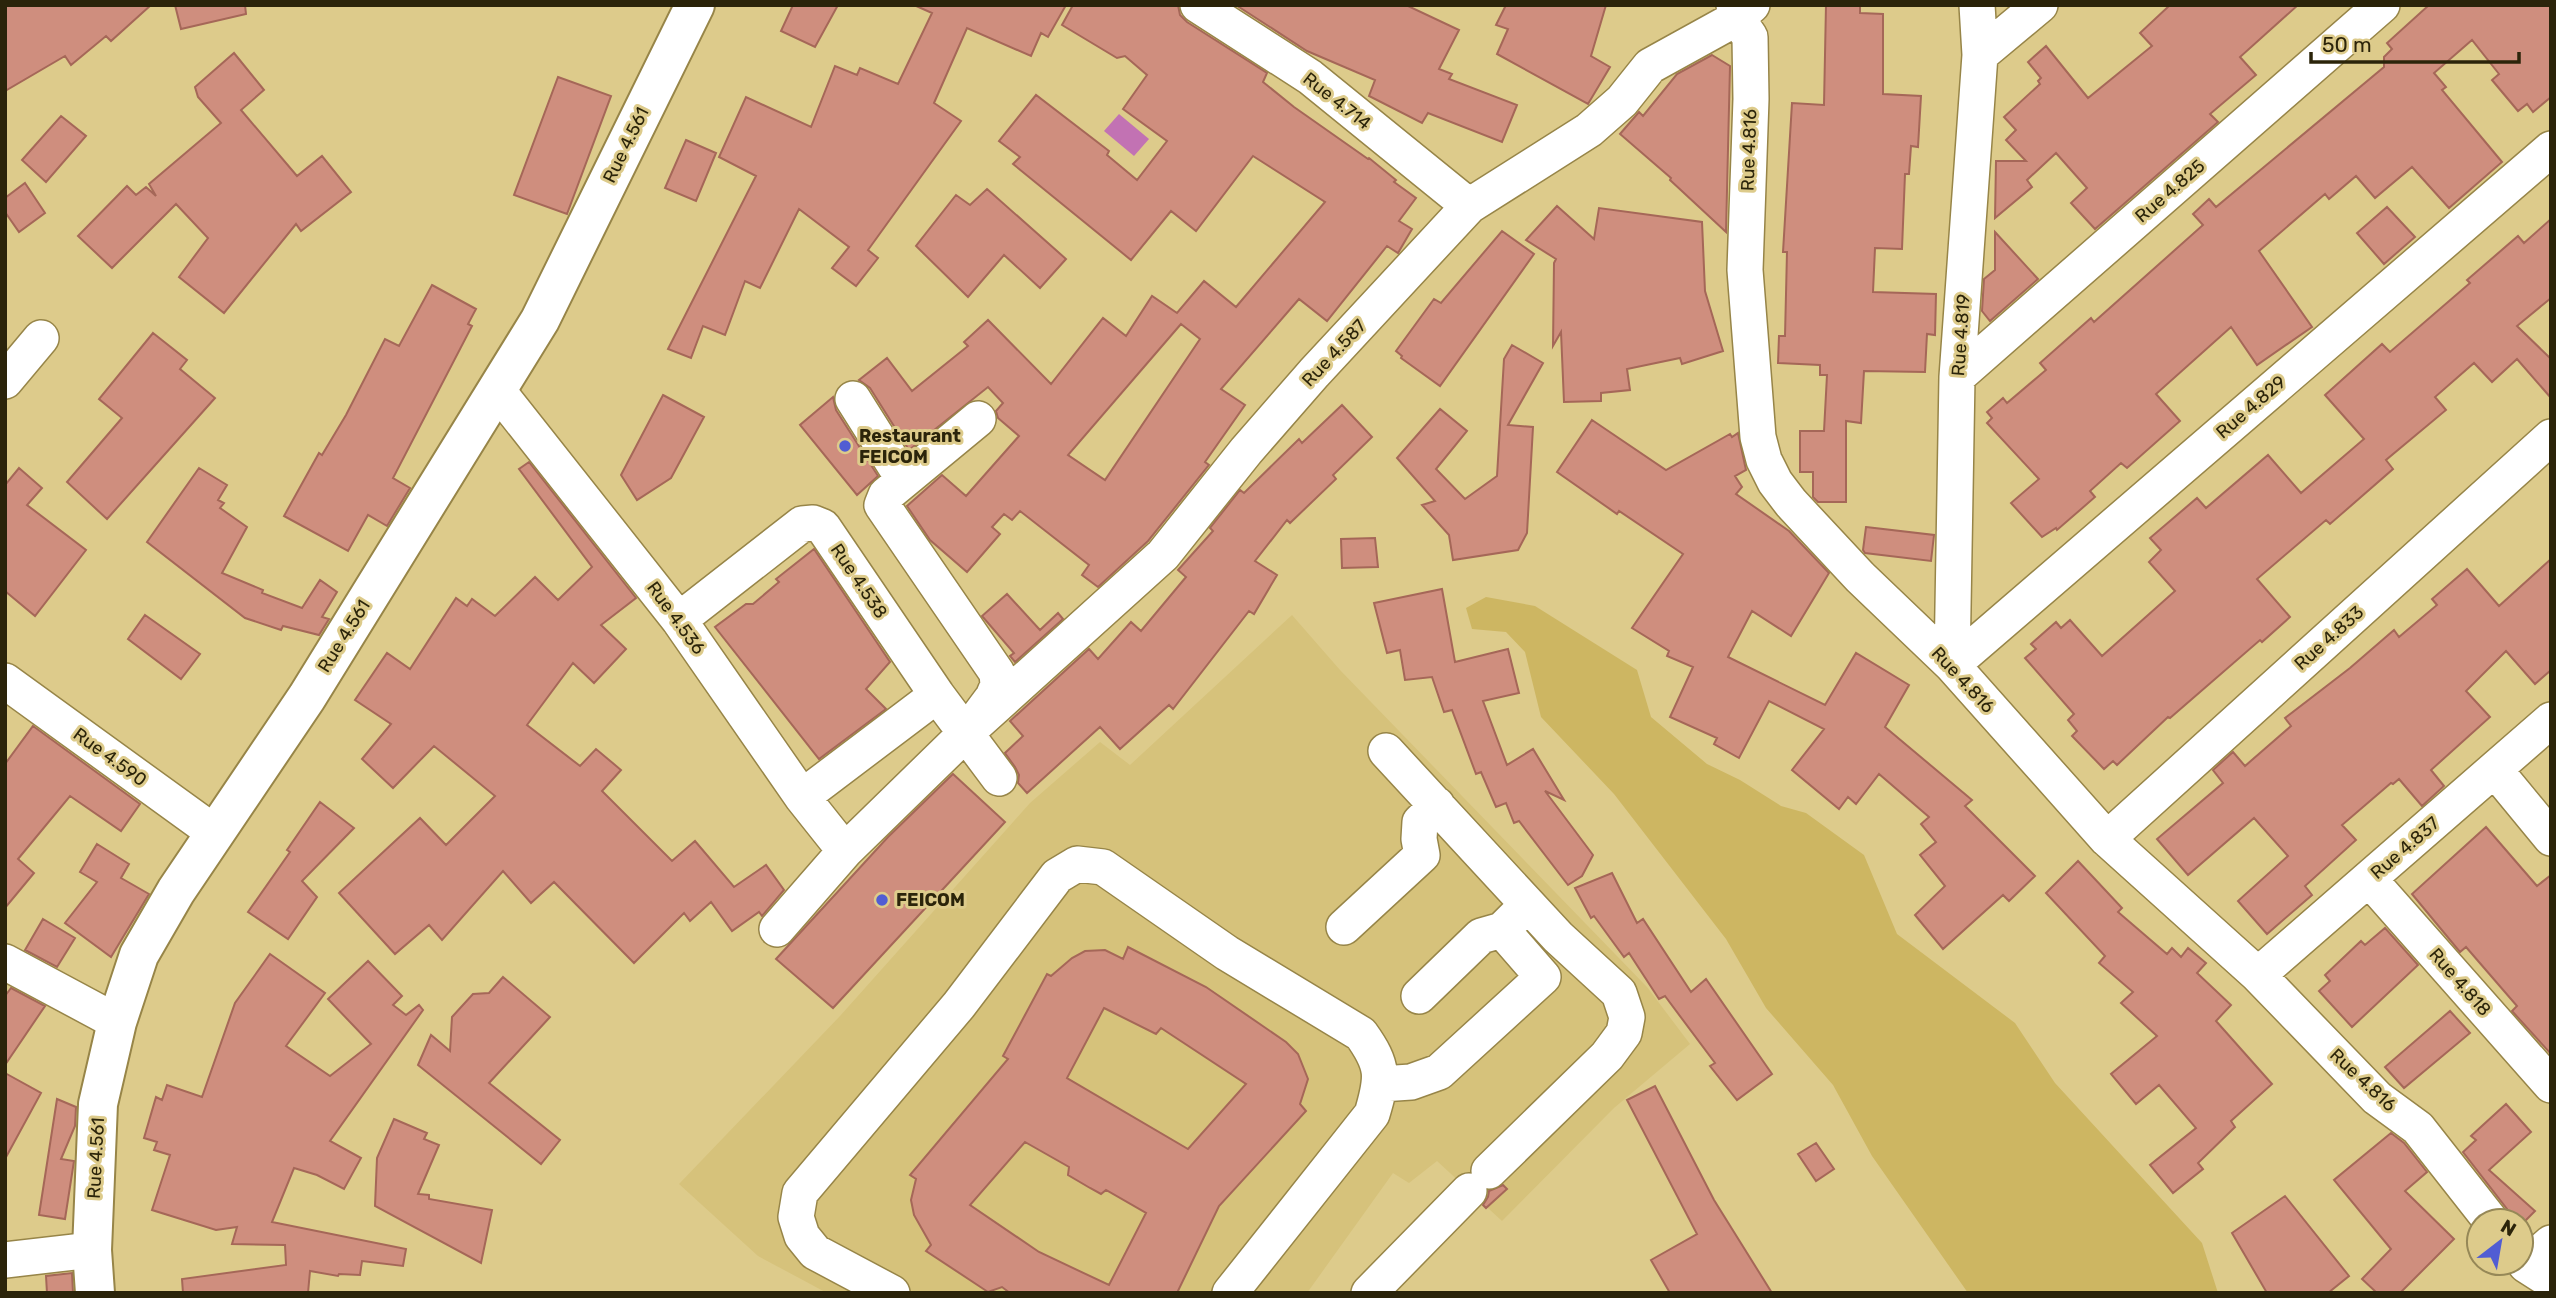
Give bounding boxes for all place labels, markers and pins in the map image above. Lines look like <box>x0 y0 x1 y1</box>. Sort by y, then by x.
place label: Restaurant FEICOM <box>859 425 961 468</box>
marker: Restaurant FEICOM <box>837 438 853 454</box>
place label: FEICOM <box>896 889 965 911</box>
marker: FEICOM <box>874 892 890 908</box>

